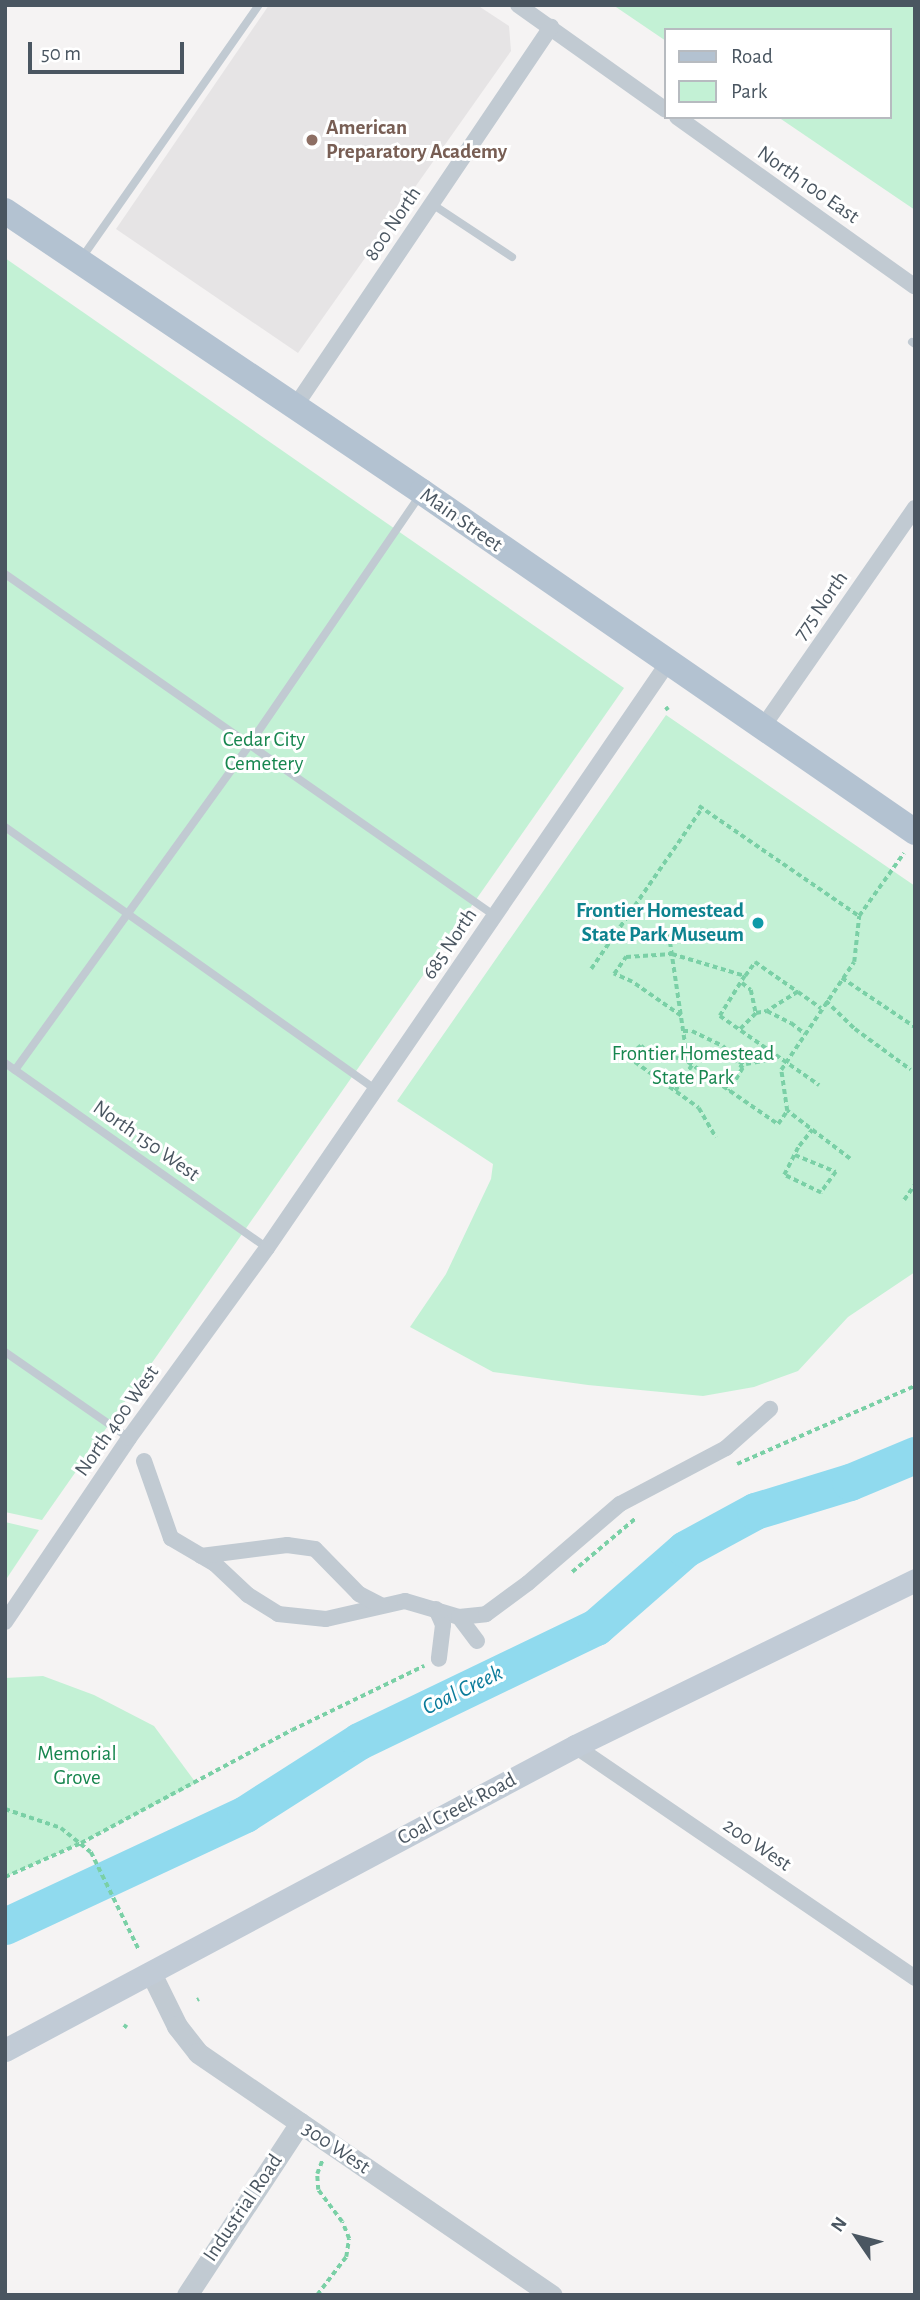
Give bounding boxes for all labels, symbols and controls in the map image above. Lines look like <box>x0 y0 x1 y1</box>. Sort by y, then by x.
scale bar <box>32 28 187 72</box>
legend <box>664 28 892 119</box>
text: 50 m <box>41 43 81 64</box>
text: Road <box>731 46 773 67</box>
text: Park <box>731 81 767 102</box>
place label: American Preparatory Academy <box>326 115 507 165</box>
marker: American Preparatory Academy <box>304 132 320 148</box>
street label: North 100 East <box>752 141 864 229</box>
street label: 800 North <box>359 182 427 266</box>
street label: Main Street <box>415 482 507 558</box>
street label: 775 North <box>788 567 854 645</box>
park label: Cedar City Cemetery <box>223 727 305 777</box>
place label: Frontier Homestead State Park Museum <box>576 898 744 948</box>
street label: 685 North <box>417 904 483 984</box>
marker: Frontier Homestead State Park Museum <box>750 915 766 931</box>
park label: Frontier Homestead State Park <box>612 1041 774 1091</box>
street label: North 150 West <box>88 1095 204 1187</box>
street label: North 400 West <box>70 1361 164 1481</box>
water label: Coal Creek <box>418 1660 508 1722</box>
park label: Memorial Grove <box>37 1741 117 1791</box>
street label: Coal Creek Road <box>393 1767 521 1851</box>
street label: 200 West <box>718 1813 796 1877</box>
street label: 300 West <box>297 2116 375 2180</box>
street label: Industrial Road <box>198 2149 288 2267</box>
north arrow <box>822 2202 892 2272</box>
text: N <box>828 2214 851 2236</box>

